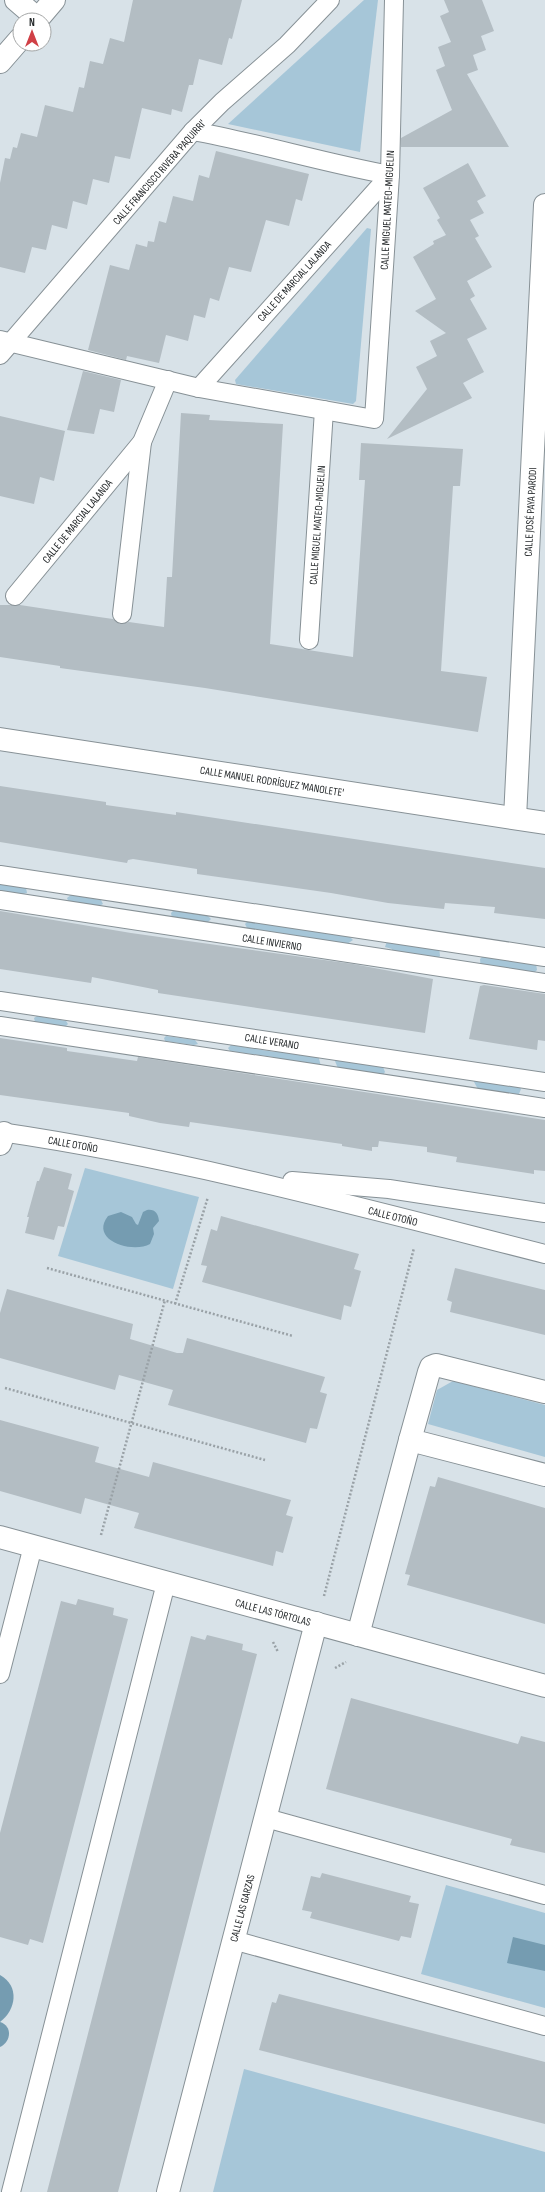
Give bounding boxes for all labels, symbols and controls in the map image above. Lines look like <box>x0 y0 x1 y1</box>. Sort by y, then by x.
north arrow <box>12 12 52 52</box>
text: N <box>29 16 35 29</box>
street label: CALLE FRANCISCO RIVERA 'PAQUIRRI' <box>110 117 209 228</box>
street label: CALLE MIGUEL MATEO-MIGUELIN <box>378 150 397 270</box>
street label: CALLE DE MARCIAL LALANDA <box>255 238 334 324</box>
street label: CALLE MIGUEL MATEO-MIGUELIN <box>307 465 328 585</box>
street label: CALLE JOSÉ PAYA PARODI <box>522 467 539 557</box>
street label: CALLE DE MARCIAL LALANDA <box>40 477 115 566</box>
street label: CALLE MANUEL RODRÍGUEZ 'MANOLETE' <box>199 764 345 799</box>
street label: CALLE INVIERNO <box>241 931 303 954</box>
street label: CALLE VERANO <box>244 1031 300 1052</box>
street label: CALLE OTOÑO <box>47 1133 99 1155</box>
street label: CALLE OTOÑO <box>367 1203 419 1229</box>
street label: CALLE LAS TÓRTOLAS <box>234 1596 312 1629</box>
street label: CALLE LAS GARZAS <box>227 1873 258 1943</box>

